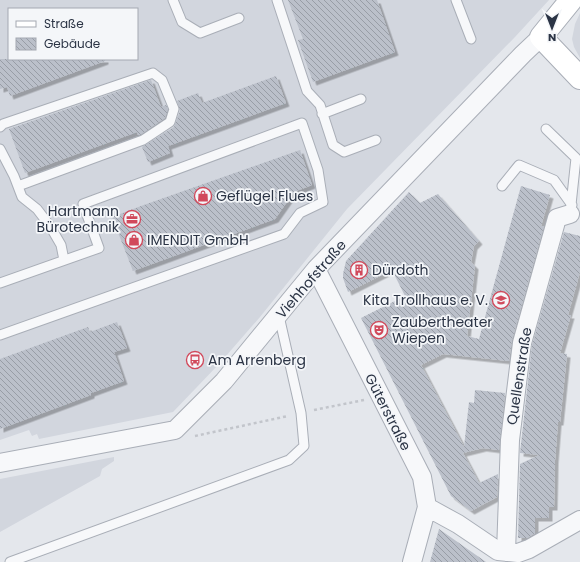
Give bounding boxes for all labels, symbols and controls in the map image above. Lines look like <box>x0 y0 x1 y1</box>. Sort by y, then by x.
legend <box>8 8 138 60</box>
north arrow <box>532 8 572 48</box>
text: Straße <box>44 15 84 32</box>
text: N <box>548 30 556 46</box>
text: Gebäude <box>44 35 100 52</box>
shop icon: Geflügel Flues <box>193 186 213 206</box>
place label: Geflügel Flues <box>216 186 313 206</box>
place label: Hartmann Bürotechnik <box>36 201 120 237</box>
office icon: Hartmann Bürotechnik <box>122 209 142 229</box>
shop icon: IMENDIT GmbH <box>124 230 144 250</box>
place label: IMENDIT GmbH <box>147 230 249 250</box>
street label: Viehhofstraße <box>271 235 351 323</box>
building icon: Dürdoth <box>349 260 369 280</box>
place label: Dürdoth <box>372 260 429 280</box>
place label: Kita Trollhaus e. V. <box>363 290 488 310</box>
school or university icon: Kita Trollhaus e. V. <box>491 290 511 310</box>
place label: Zaubertheater Wiepen <box>392 312 493 348</box>
theatre icon: Zaubertheater Wiepen <box>369 320 389 340</box>
street label: Quellenstraße <box>501 325 537 426</box>
bus stop icon: Am Arrenberg <box>185 350 205 370</box>
place label: Am Arrenberg <box>208 350 306 370</box>
street label: Güterstraße <box>360 370 416 454</box>

